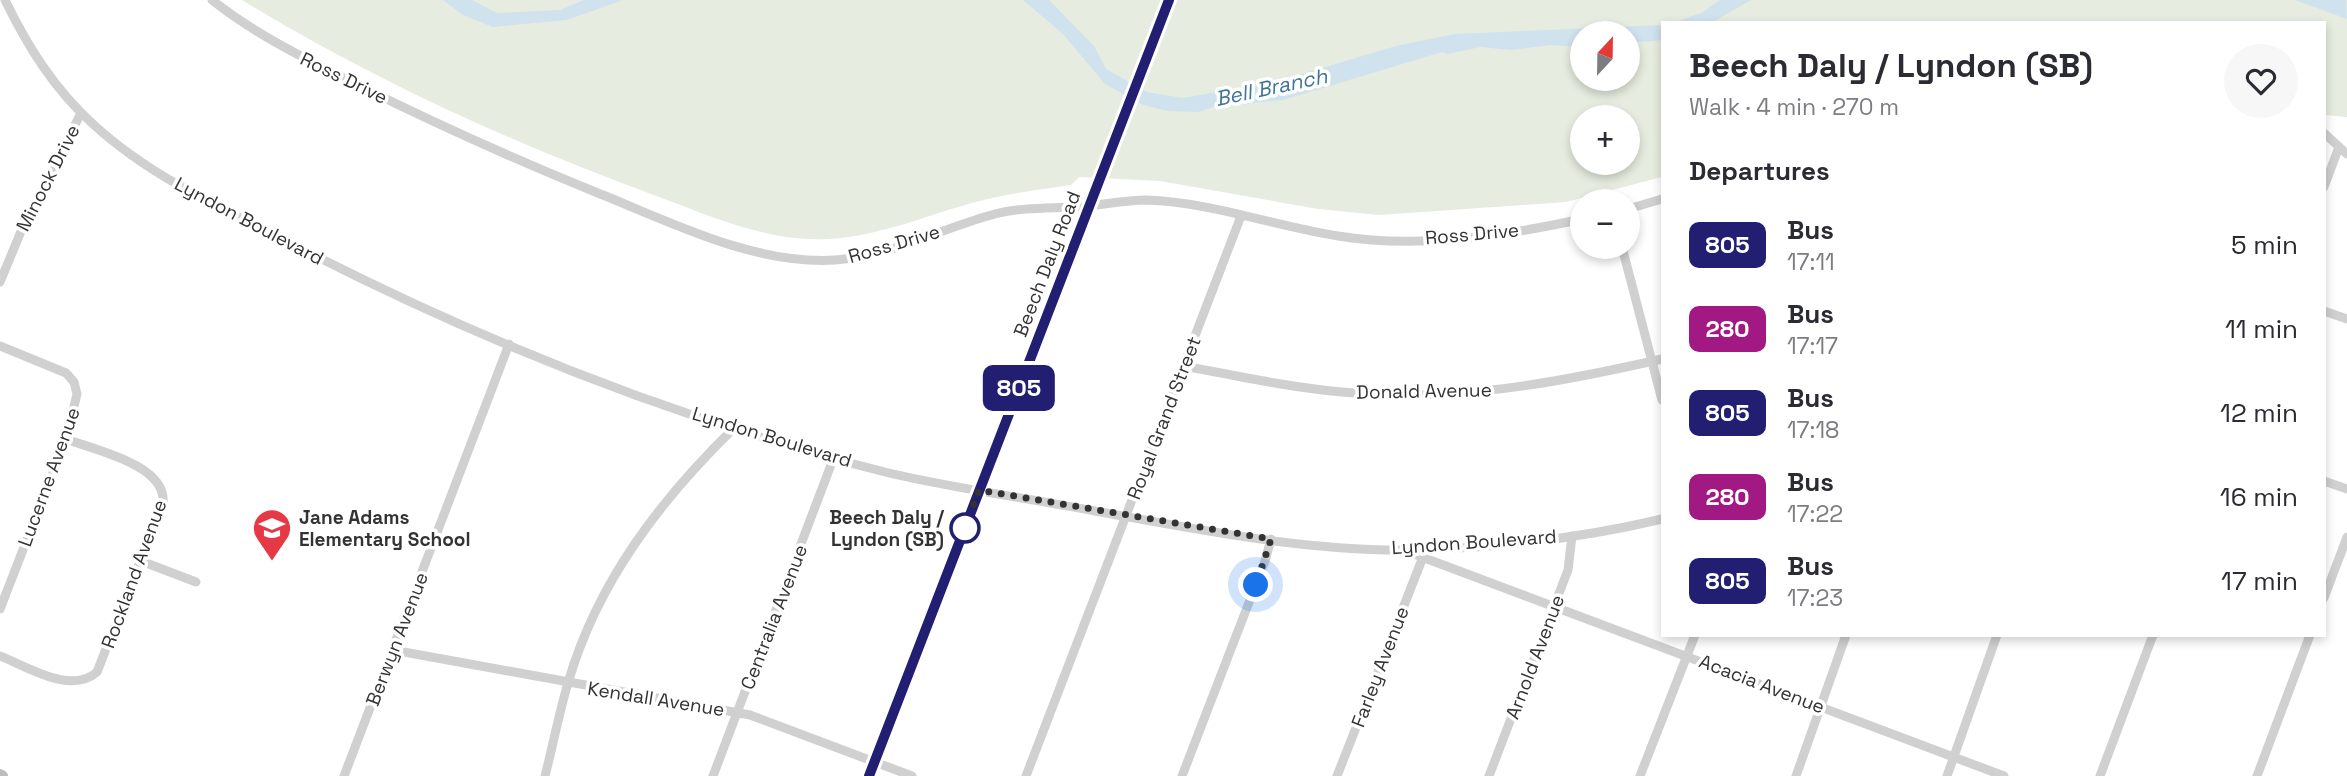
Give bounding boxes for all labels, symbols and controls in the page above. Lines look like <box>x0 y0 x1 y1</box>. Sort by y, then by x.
north arrow <box>1570 21 1640 91</box>
map controls <box>1570 21 1640 259</box>
button: heart <box>2224 44 2298 118</box>
text: Beech Daly / Lyndon (SB) <box>1689 45 2093 87</box>
street label: Ross Drive <box>296 46 392 110</box>
water label: Bell Branch <box>1213 62 1331 112</box>
text: Walk · 4 min · 270 m <box>1689 92 1899 122</box>
button: + <box>1570 105 1640 175</box>
street label: Minock Drive <box>10 120 86 236</box>
text: Departures <box>1689 154 1830 188</box>
street label: Lyndon Boulevard <box>170 171 328 271</box>
street label: Beech Daly Road <box>1008 188 1086 340</box>
button: − <box>1570 189 1640 259</box>
text: Bus <box>1787 213 1834 247</box>
street label: Ross Drive <box>1424 217 1520 251</box>
street label: Ross Drive <box>845 219 943 269</box>
text: 5 min <box>2231 228 2298 262</box>
text: 805 <box>1705 229 1750 260</box>
text: 17:11 <box>1787 247 1835 277</box>
text: Bus <box>1787 297 1834 331</box>
text: 11 min <box>2225 312 2298 346</box>
text: 280 <box>1705 313 1750 344</box>
text: 17:17 <box>1787 331 1838 361</box>
street label: Royal Grand Street <box>1121 333 1207 503</box>
line badge: 805 <box>979 365 1059 411</box>
text: 805 <box>997 372 1041 403</box>
street label: Donald Avenue <box>1356 377 1492 405</box>
text: Bus <box>1787 381 1834 415</box>
text: 12 min <box>2220 396 2298 430</box>
text: 805 <box>1705 397 1750 428</box>
street label: Lyndon Boulevard <box>689 401 855 473</box>
street label: Lucerne Avenue <box>12 404 86 550</box>
text: 17:18 <box>1787 415 1839 445</box>
text: Bus <box>1787 465 1834 499</box>
text: 16 min <box>2220 480 2298 514</box>
text: 280 <box>1705 481 1750 512</box>
street label: Rockland Avenue <box>95 496 173 652</box>
text: 17:22 <box>1787 499 1843 529</box>
place label: Jane Adams Elementary School <box>299 505 471 552</box>
place label: Beech Daly / Lyndon (SB) <box>829 505 945 552</box>
school or university icon: Jane Adams Elementary School <box>251 507 293 562</box>
marker: Beech Daly / Lyndon (SB) <box>950 513 980 543</box>
street label: Lyndon Boulevard <box>1391 524 1557 560</box>
street label: Centralia Avenue <box>735 541 813 693</box>
text: Bus <box>1787 549 1834 583</box>
text: 17 min <box>2221 564 2298 598</box>
text: 805 <box>1705 565 1750 596</box>
your location <box>1238 567 1273 602</box>
street label: Berwyn Avenue <box>360 569 434 709</box>
text: 17:23 <box>1787 583 1843 613</box>
street label: Arnold Avenue <box>1500 591 1570 723</box>
street label: Farley Avenue <box>1345 603 1415 731</box>
street label: Acacia Avenue <box>1696 649 1828 719</box>
street label: Kendall Avenue <box>586 676 726 722</box>

